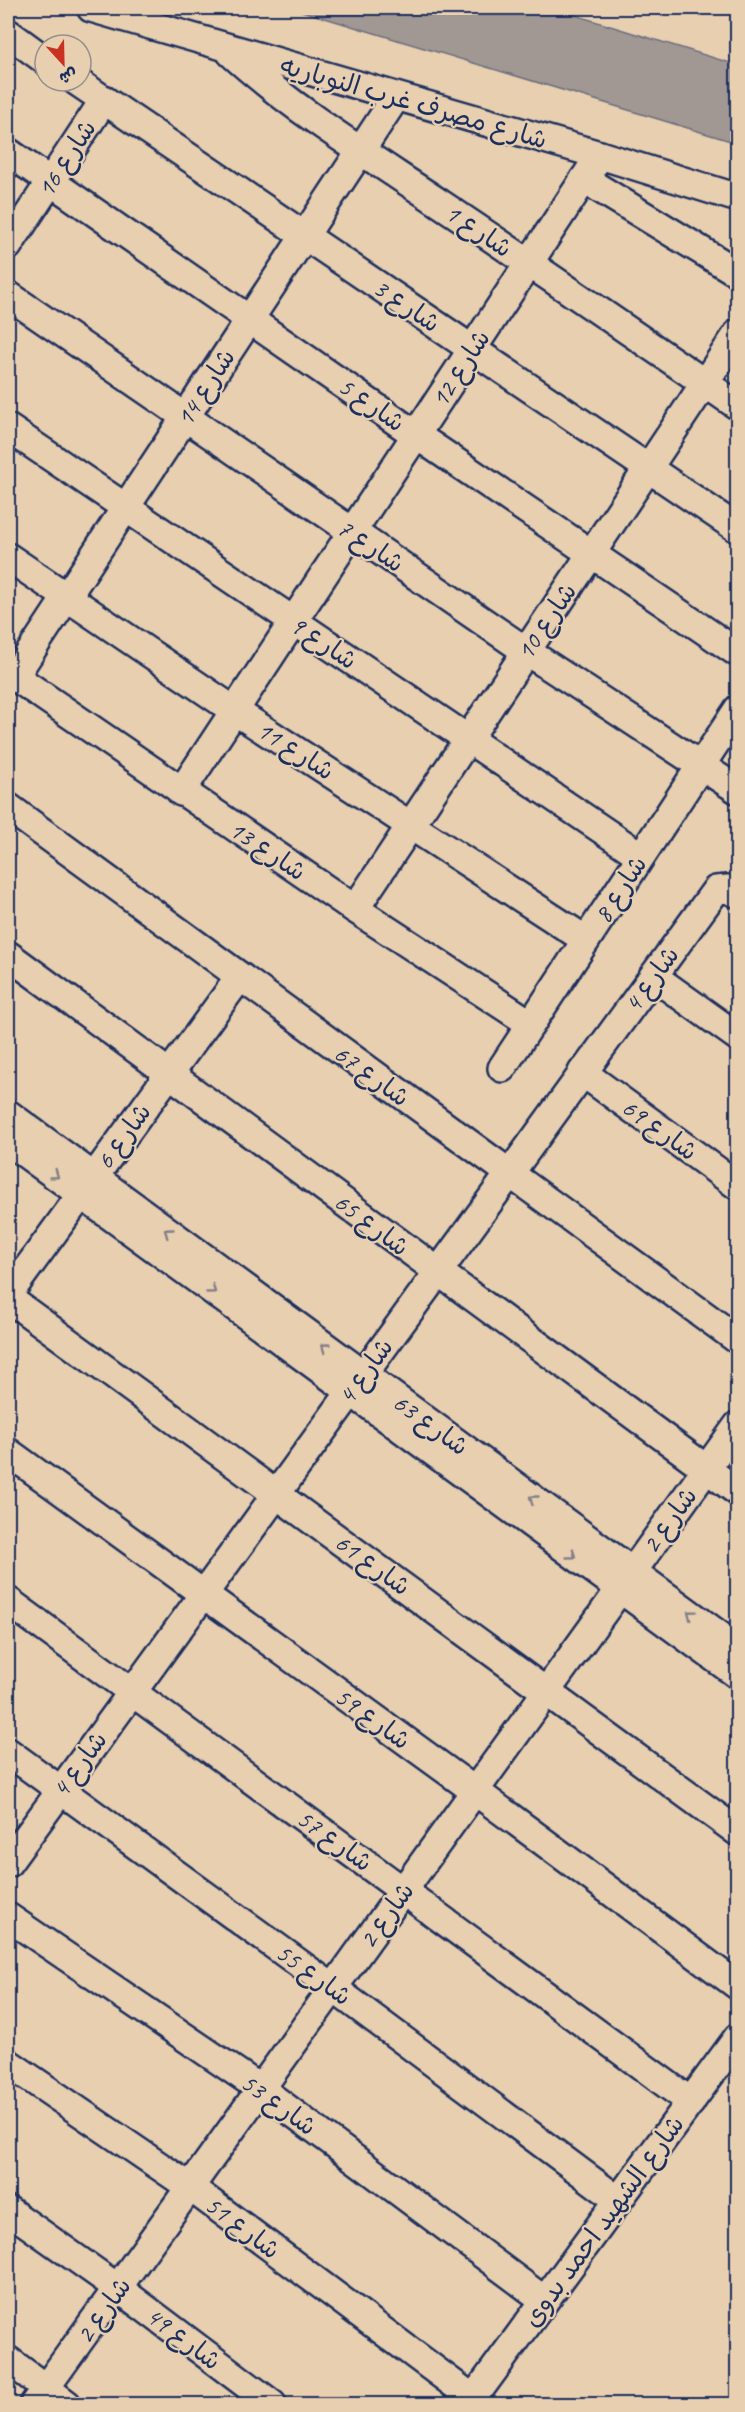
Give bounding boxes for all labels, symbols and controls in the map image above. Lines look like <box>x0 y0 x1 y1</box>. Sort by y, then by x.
north arrow <box>33 33 93 93</box>
street label: شارع مصرف غرب النوباريه <box>276 49 551 157</box>
text: ش <box>56 63 80 89</box>
street label: شارع 16 <box>29 113 105 204</box>
street label: شارع 1 <box>438 196 519 266</box>
street label: شارع 3 <box>366 271 447 341</box>
street label: شارع 12 <box>423 323 499 414</box>
street label: شارع 14 <box>168 342 244 433</box>
street label: شارع 5 <box>331 370 412 440</box>
street label: شارع 7 <box>330 511 411 581</box>
street label: شارع 10 <box>509 576 585 667</box>
street label: شارع 9 <box>283 608 364 678</box>
street label: شارع 11 <box>250 713 341 789</box>
street label: شارع 13 <box>222 813 313 889</box>
street label: شارع 8 <box>586 849 655 930</box>
street label: شارع 4 <box>616 940 687 1020</box>
street label: شارع 67 <box>327 1037 416 1115</box>
street label: شارع 69 <box>615 1091 704 1169</box>
street label: شارع 6 <box>88 1097 159 1177</box>
one-way arrow <box>48 1168 59 1179</box>
street label: شارع 65 <box>327 1185 416 1264</box>
one-way arrow <box>163 1228 174 1239</box>
one-way arrow <box>206 1283 217 1294</box>
street label: شارع 4 <box>330 1332 401 1412</box>
one-way arrow <box>320 1343 331 1354</box>
street label: شارع 63 <box>386 1386 475 1464</box>
street label: شارع 2 <box>634 1481 705 1561</box>
one-way arrow <box>529 1495 540 1506</box>
street label: شارع 61 <box>328 1526 417 1604</box>
one-way arrow <box>566 1548 577 1559</box>
one-way arrow <box>686 1610 697 1621</box>
street label: شارع 59 <box>328 1680 417 1758</box>
street label: شارع 4 <box>44 1725 115 1805</box>
street label: شارع 57 <box>290 1802 379 1880</box>
street label: شارع 2 <box>351 1876 422 1956</box>
street label: شارع 55 <box>269 1936 358 2014</box>
street label: شارع 53 <box>234 2066 323 2144</box>
street label: شارع الشهيد احمد بدوى <box>515 2109 692 2334</box>
street label: شارع 51 <box>198 2188 287 2267</box>
street label: شارع 2 <box>68 2271 139 2351</box>
street label: شارع 49 <box>139 2299 228 2378</box>

